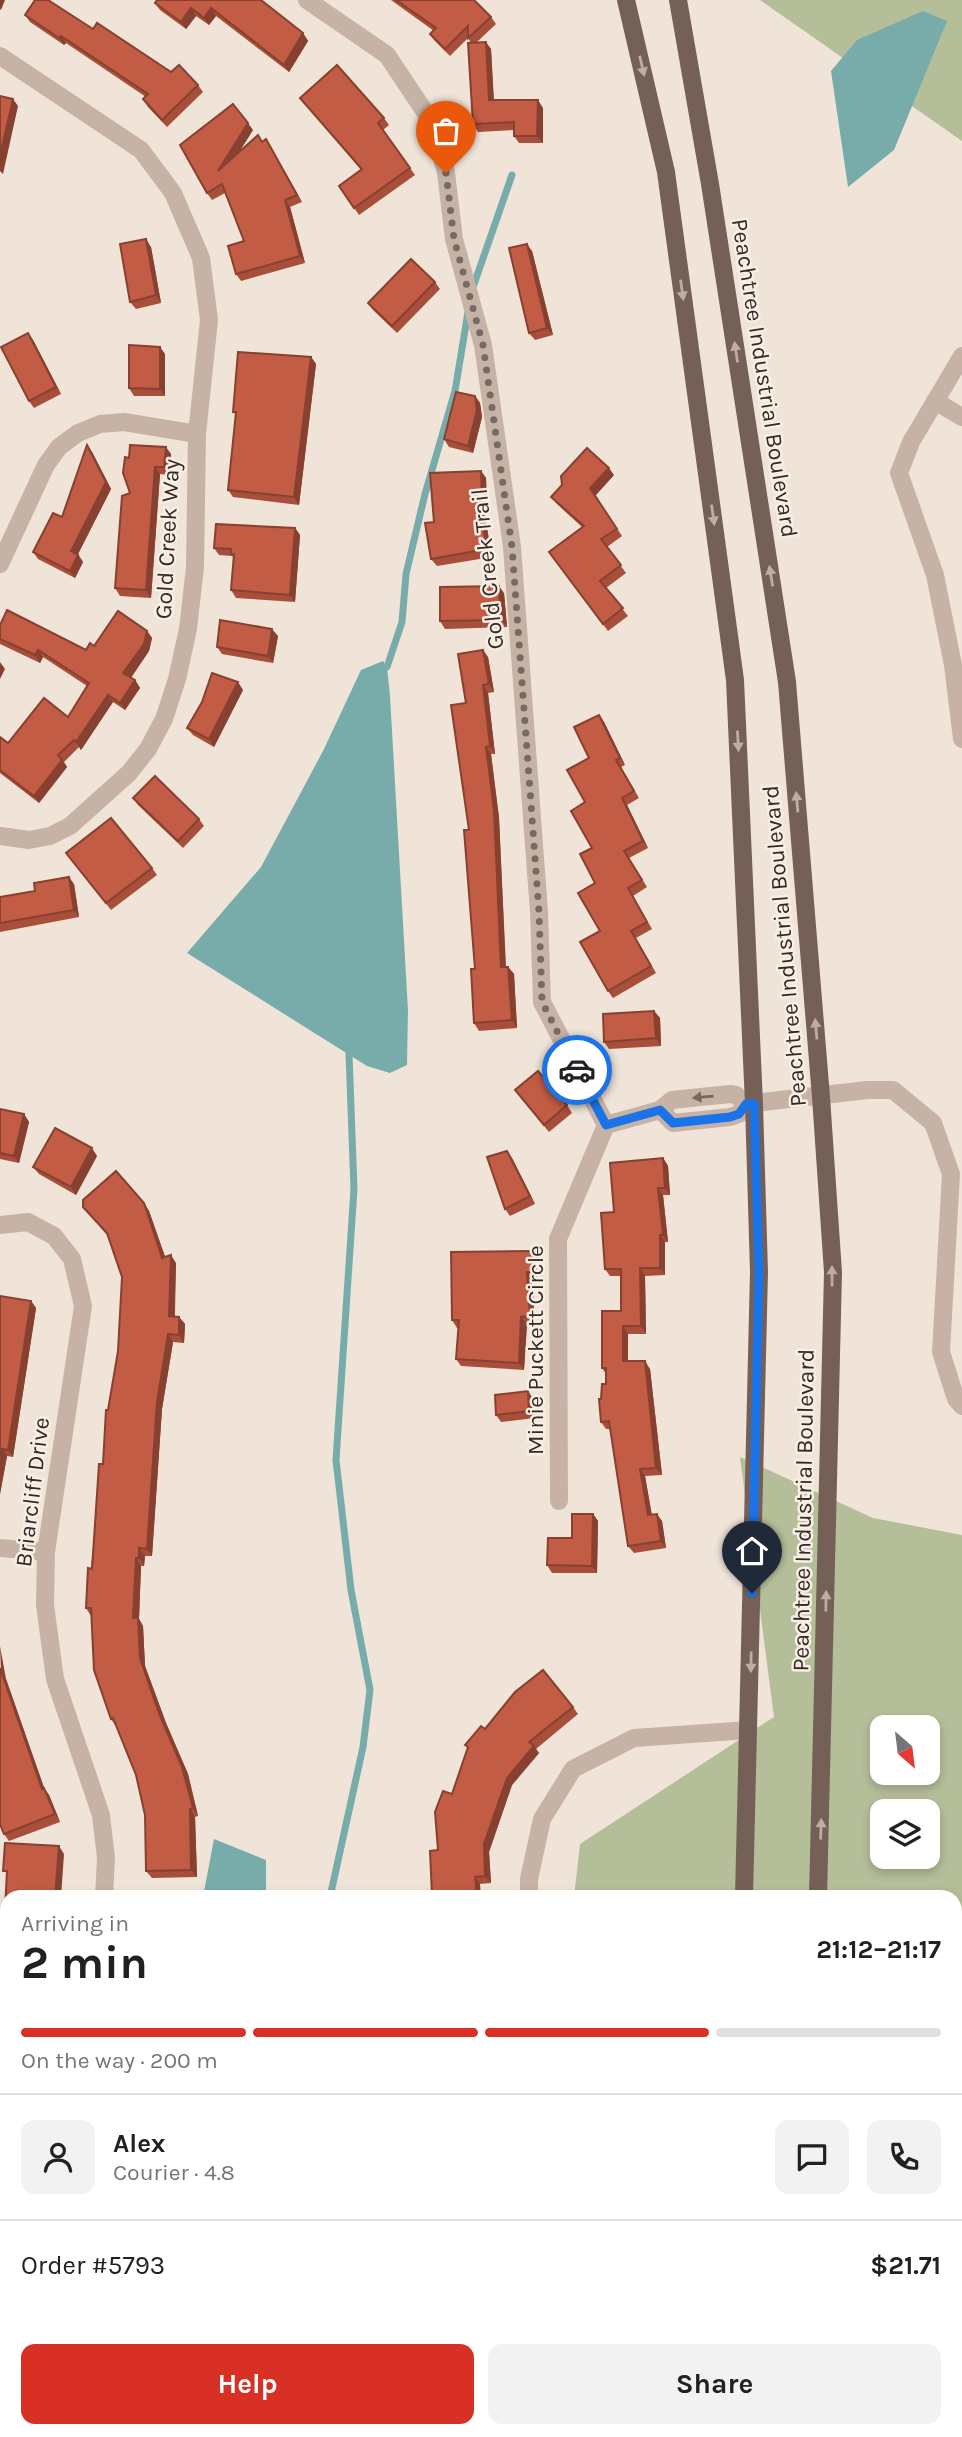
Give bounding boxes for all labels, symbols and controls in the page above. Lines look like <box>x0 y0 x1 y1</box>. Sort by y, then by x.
one-way arrow <box>637 55 648 77</box>
pin <box>416 101 476 173</box>
icon: bag <box>427 112 465 150</box>
street label: Peachtree Industrial Boulevard <box>726 217 803 539</box>
one-way arrow <box>677 279 688 301</box>
one-way arrow <box>730 341 741 363</box>
street label: Gold Creek Way <box>150 458 185 620</box>
street label: Gold Creek Trail <box>466 487 509 651</box>
one-way arrow <box>707 505 718 527</box>
one-way arrow <box>765 565 776 587</box>
one-way arrow <box>732 731 743 753</box>
street label: Peachtree Industrial Boulevard <box>757 784 812 1108</box>
one-way arrow <box>791 791 802 813</box>
one-way arrow <box>810 1018 821 1040</box>
courier <box>542 1035 612 1105</box>
icon: car <box>558 1051 596 1089</box>
one-way arrow <box>691 1092 713 1103</box>
street label: Minie Puckett Circle <box>522 1245 549 1455</box>
one-way arrow <box>826 1265 838 1287</box>
street label: Peachtree Industrial Boulevard <box>787 1349 820 1671</box>
street label: Briarcliff Drive <box>10 1416 55 1568</box>
pin <box>722 1521 782 1593</box>
icon: home <box>733 1532 771 1570</box>
one-way arrow <box>820 1590 831 1612</box>
one-way arrow <box>745 1651 757 1673</box>
north arrow <box>870 1715 940 1785</box>
map controls <box>870 1715 940 1869</box>
button: layers <box>870 1799 940 1869</box>
one-way arrow <box>815 1818 827 1840</box>
text: Arriving in <box>21 1910 129 1937</box>
text: 21:12–21:17 <box>816 1934 941 1965</box>
text: 2 min <box>21 1936 148 1990</box>
text: On the way · 200 m <box>21 2047 218 2074</box>
button: person <box>21 2120 95 2194</box>
button: chat <box>775 2120 849 2194</box>
button: phone <box>867 2120 941 2194</box>
text: Alex <box>113 2128 165 2159</box>
text: Courier · 4.8 <box>113 2159 235 2186</box>
text: Order #5793 <box>21 2250 165 2281</box>
text: $21.71 <box>870 2250 941 2281</box>
button: Help <box>21 2344 474 2424</box>
button: Share <box>488 2344 941 2424</box>

